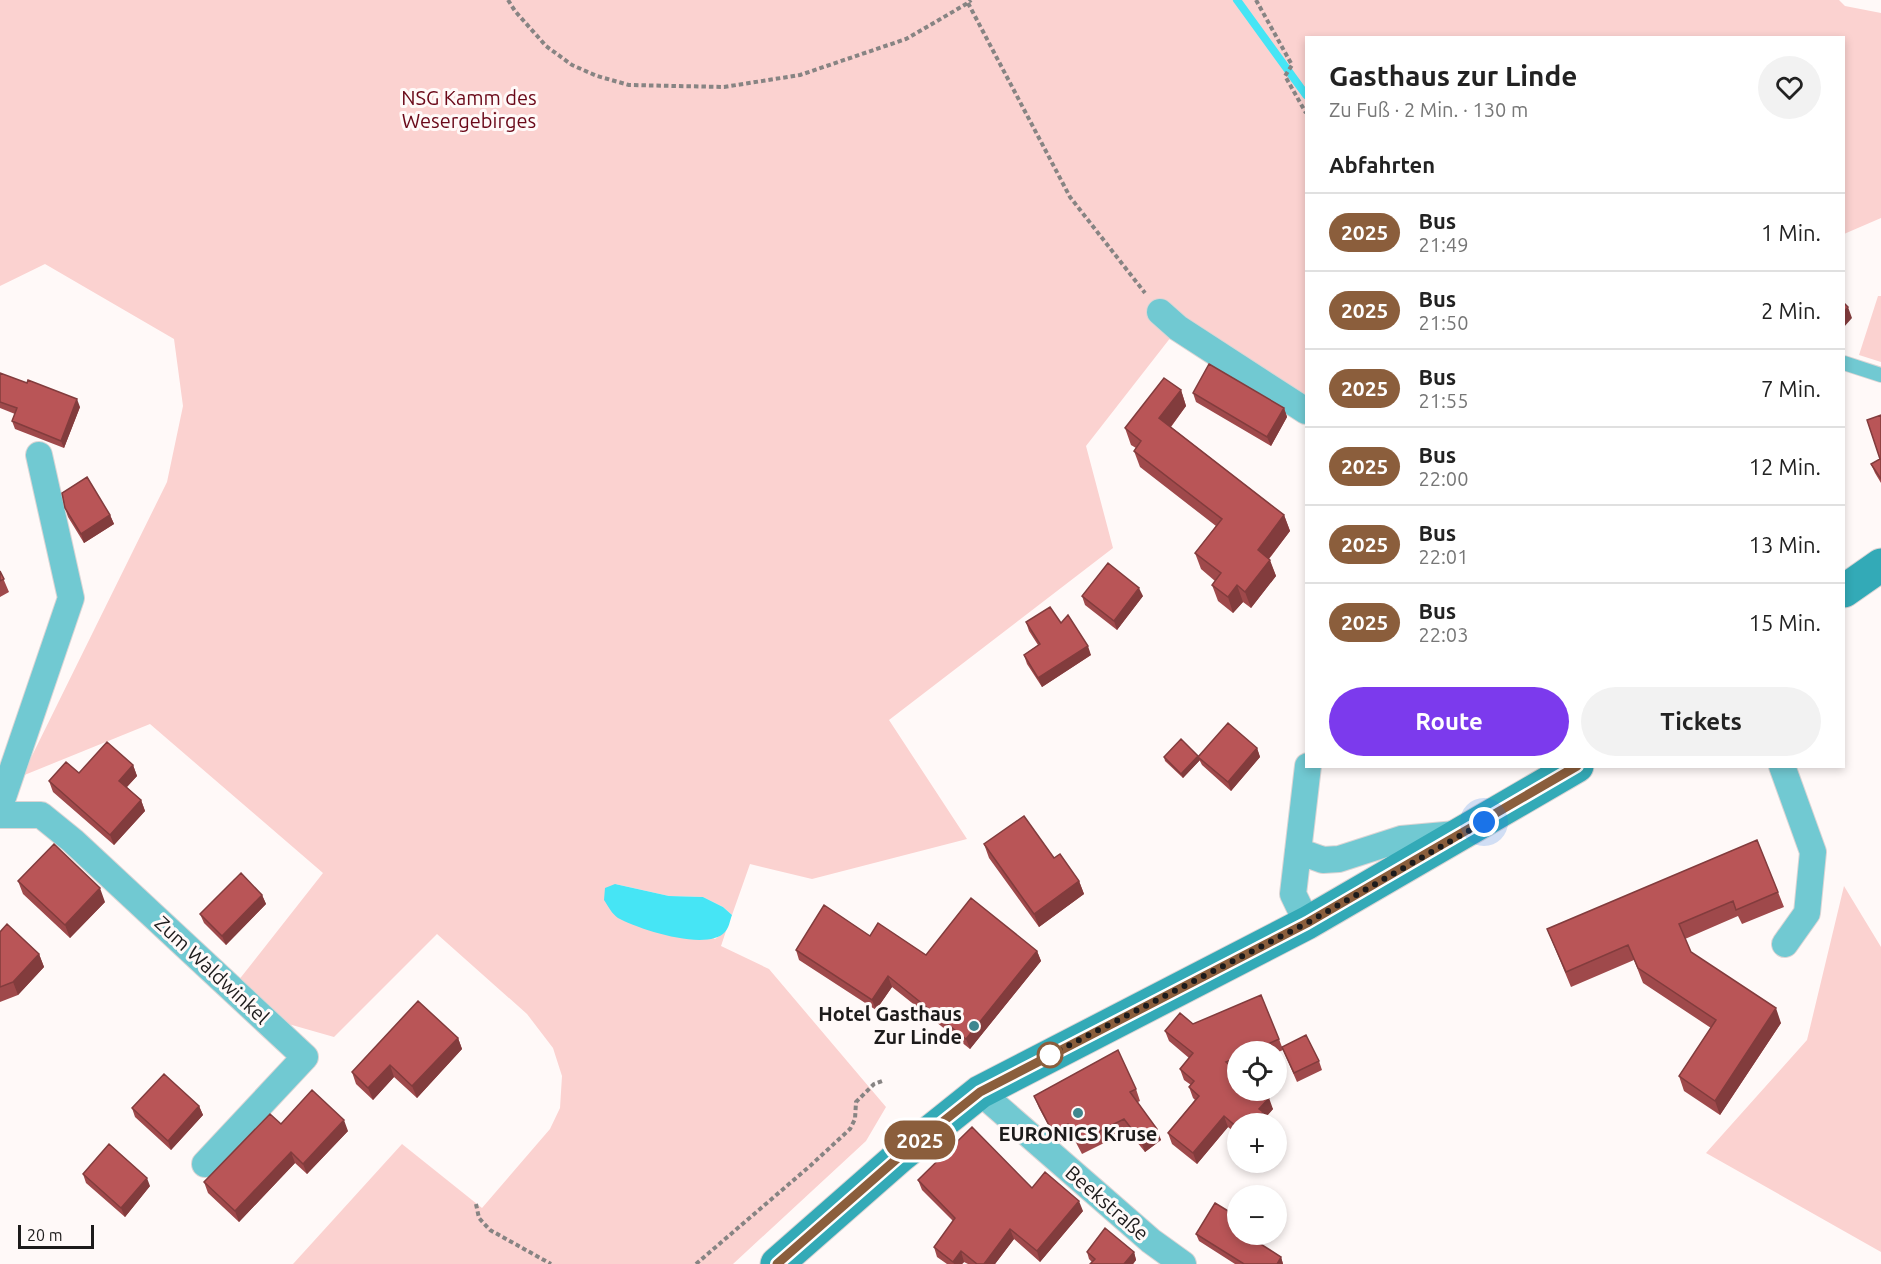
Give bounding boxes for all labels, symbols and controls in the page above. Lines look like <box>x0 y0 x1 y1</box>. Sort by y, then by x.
button: heart <box>1758 56 1821 119</box>
text: Gasthaus zur Linde <box>1329 60 1577 91</box>
park label: NSG Kamm des Wesergebirges <box>401 86 537 132</box>
text: Zu Fuß · 2 Min. · 130 m <box>1329 98 1528 121</box>
text: Abfahrten <box>1329 152 1435 177</box>
text: Bus <box>1418 208 1456 233</box>
text: 2025 <box>1341 220 1388 244</box>
text: 1 Min. <box>1761 220 1821 245</box>
text: 21:49 <box>1418 233 1468 256</box>
text: Bus <box>1418 286 1456 311</box>
text: 2025 <box>1341 298 1388 322</box>
text: 2 Min. <box>1761 298 1821 323</box>
text: 21:50 <box>1418 311 1468 334</box>
text: Bus <box>1418 364 1456 389</box>
text: 2025 <box>1341 376 1388 400</box>
text: 7 Min. <box>1761 376 1821 401</box>
text: 21:55 <box>1418 389 1468 412</box>
text: Bus <box>1418 442 1456 467</box>
text: 2025 <box>1341 454 1388 478</box>
text: 12 Min. <box>1749 454 1821 479</box>
text: 22:00 <box>1418 467 1468 490</box>
text: Bus <box>1418 520 1456 545</box>
text: 2025 <box>1341 532 1388 556</box>
text: 13 Min. <box>1749 532 1821 557</box>
text: 22:01 <box>1418 545 1468 568</box>
text: Bus <box>1418 598 1456 623</box>
text: 2025 <box>1341 610 1388 634</box>
text: 15 Min. <box>1749 610 1821 635</box>
text: 22:03 <box>1418 623 1468 646</box>
button: Route <box>1329 687 1569 756</box>
button: Tickets <box>1581 687 1821 756</box>
your location <box>1469 807 1499 837</box>
street label: Zum Waldwinkel <box>151 911 274 1028</box>
place label: Hotel Gasthaus Zur Linde <box>818 1002 962 1048</box>
marker: Hotel Gasthaus Zur Linde <box>967 1019 981 1033</box>
map controls <box>1227 1041 1287 1245</box>
button: locate <box>1227 1041 1287 1101</box>
unlabelled marker <box>1037 1042 1063 1068</box>
marker: EURONICS Kruse <box>1071 1106 1085 1120</box>
button: + <box>1227 1113 1287 1173</box>
line badge: 2025 <box>878 1120 962 1160</box>
place label: EURONICS Kruse <box>999 1122 1157 1145</box>
text: 2025 <box>896 1128 944 1152</box>
street label: Beekstraße <box>1061 1160 1154 1245</box>
button: − <box>1227 1185 1287 1245</box>
scale bar <box>18 1222 94 1250</box>
text: 20 m <box>27 1226 63 1244</box>

